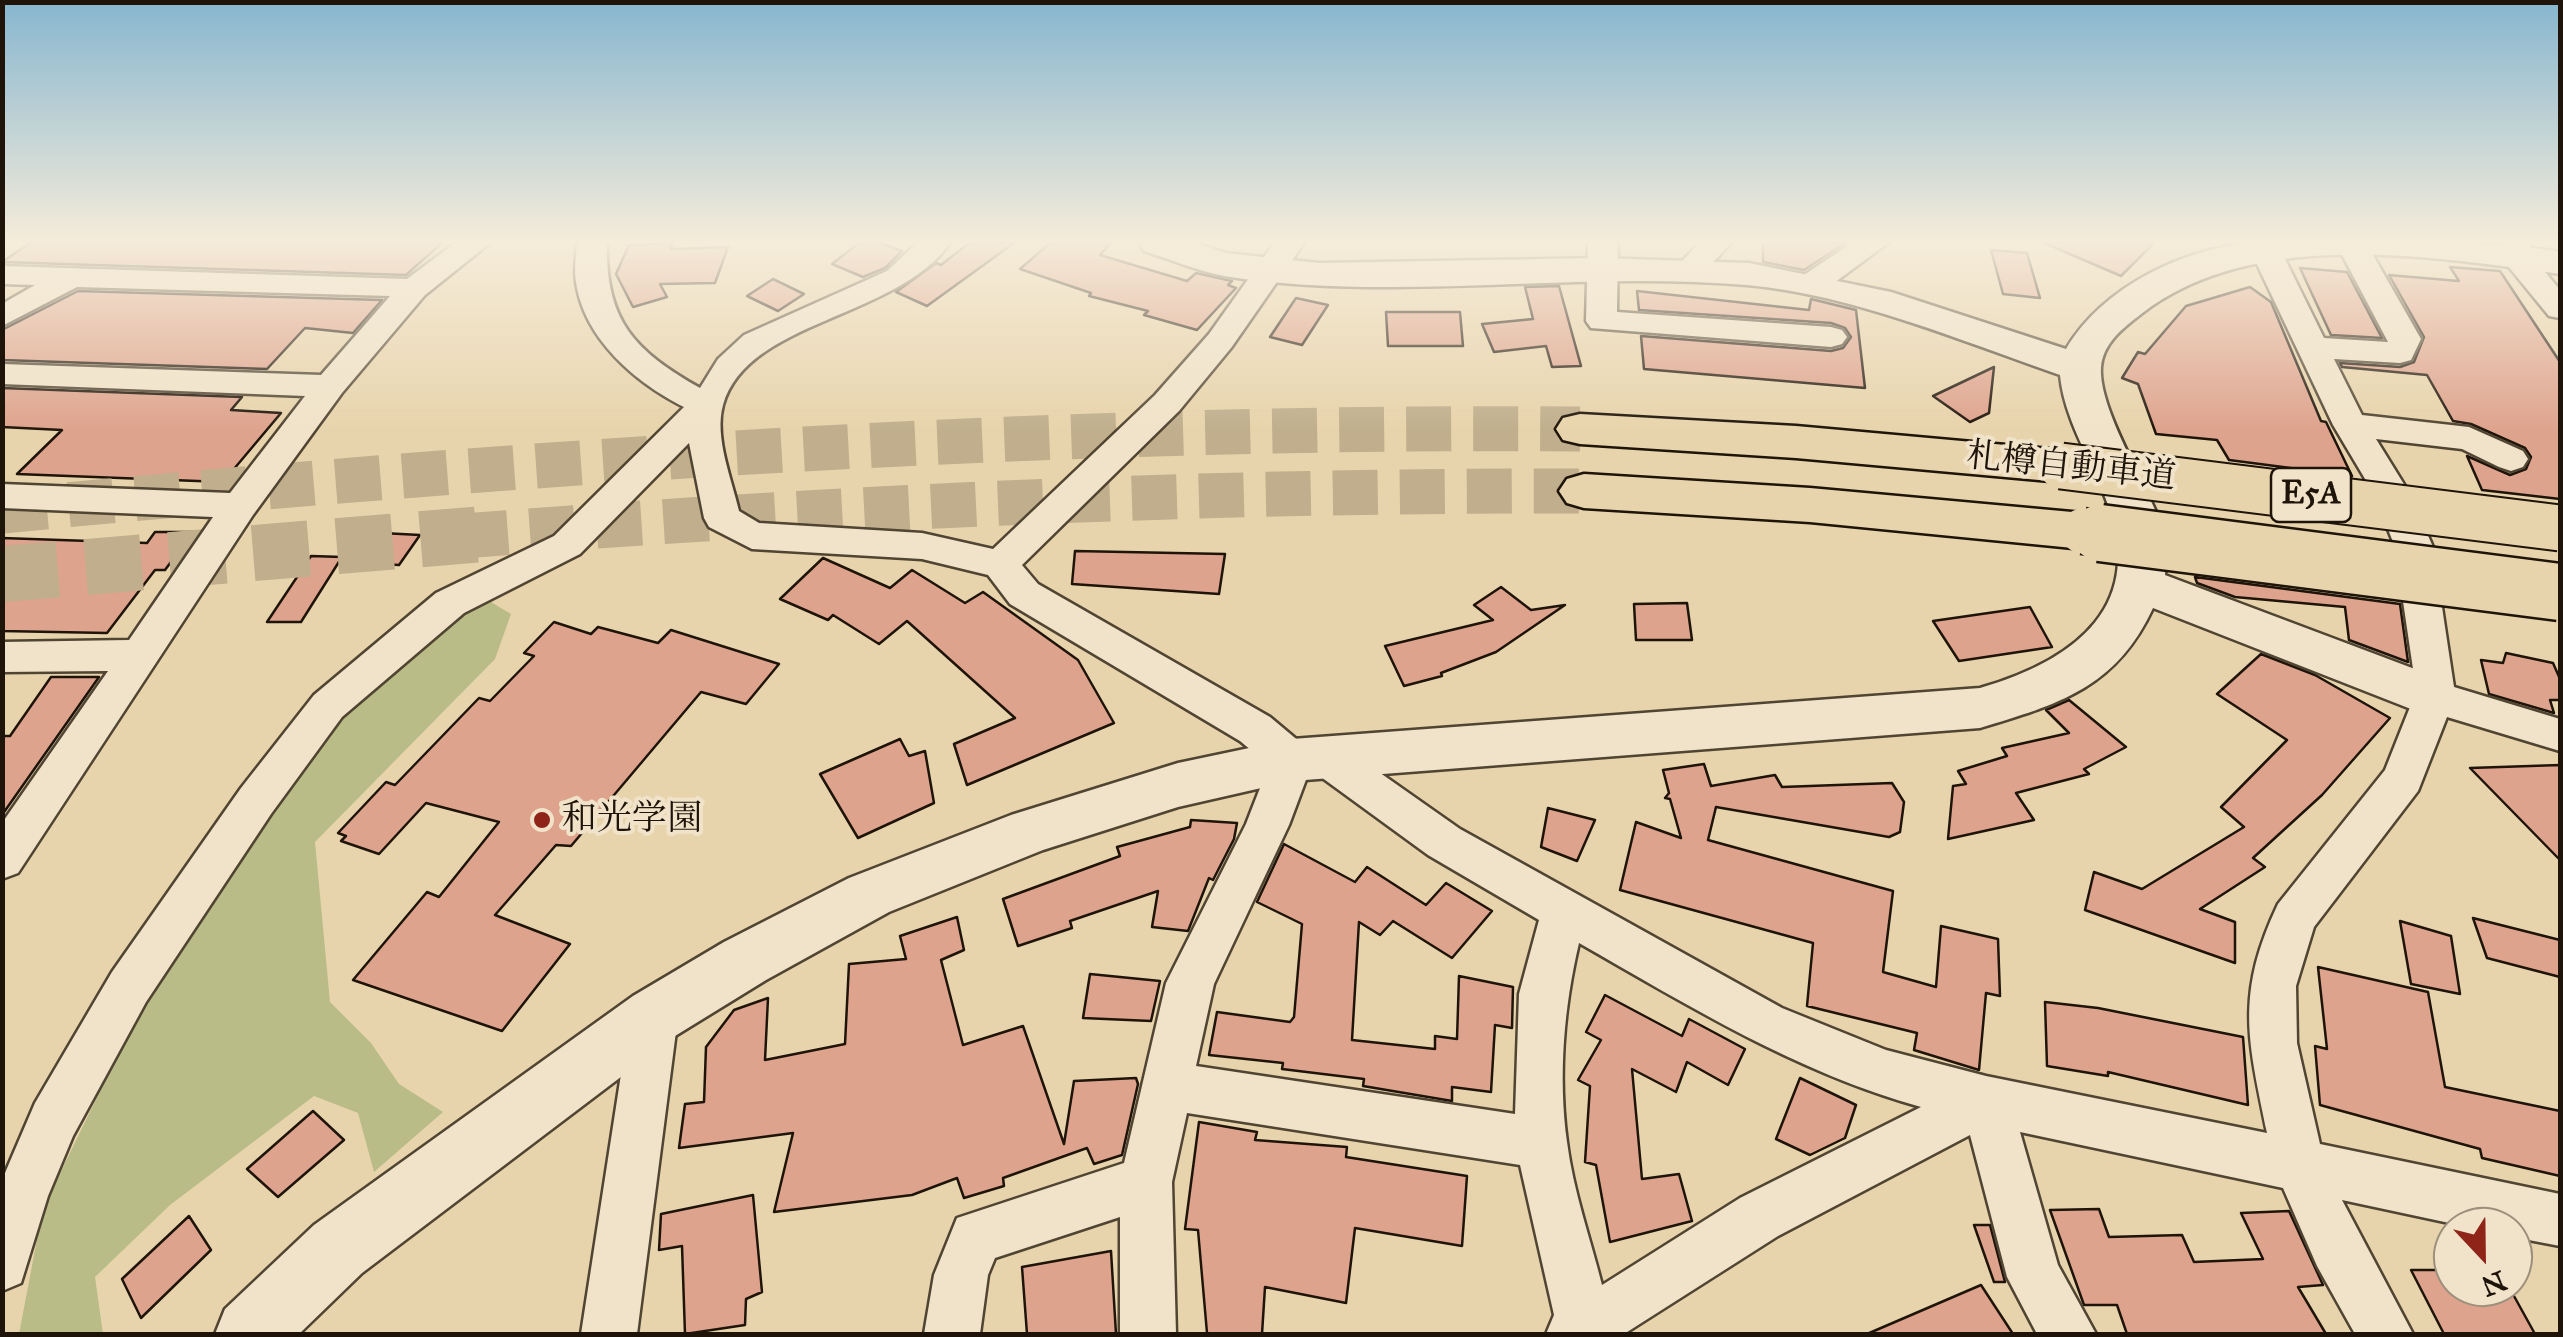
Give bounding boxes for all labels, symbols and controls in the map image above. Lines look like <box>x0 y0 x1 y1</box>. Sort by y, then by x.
street label: 札樽自動車道 <box>1964 436 2178 500</box>
road number: E5A <box>2271 468 2351 522</box>
place label: 和光学園 <box>562 799 702 841</box>
marker: 和光学園 <box>531 809 553 831</box>
north arrow <box>2433 1207 2533 1307</box>
text: N <box>2476 1263 2511 1304</box>

